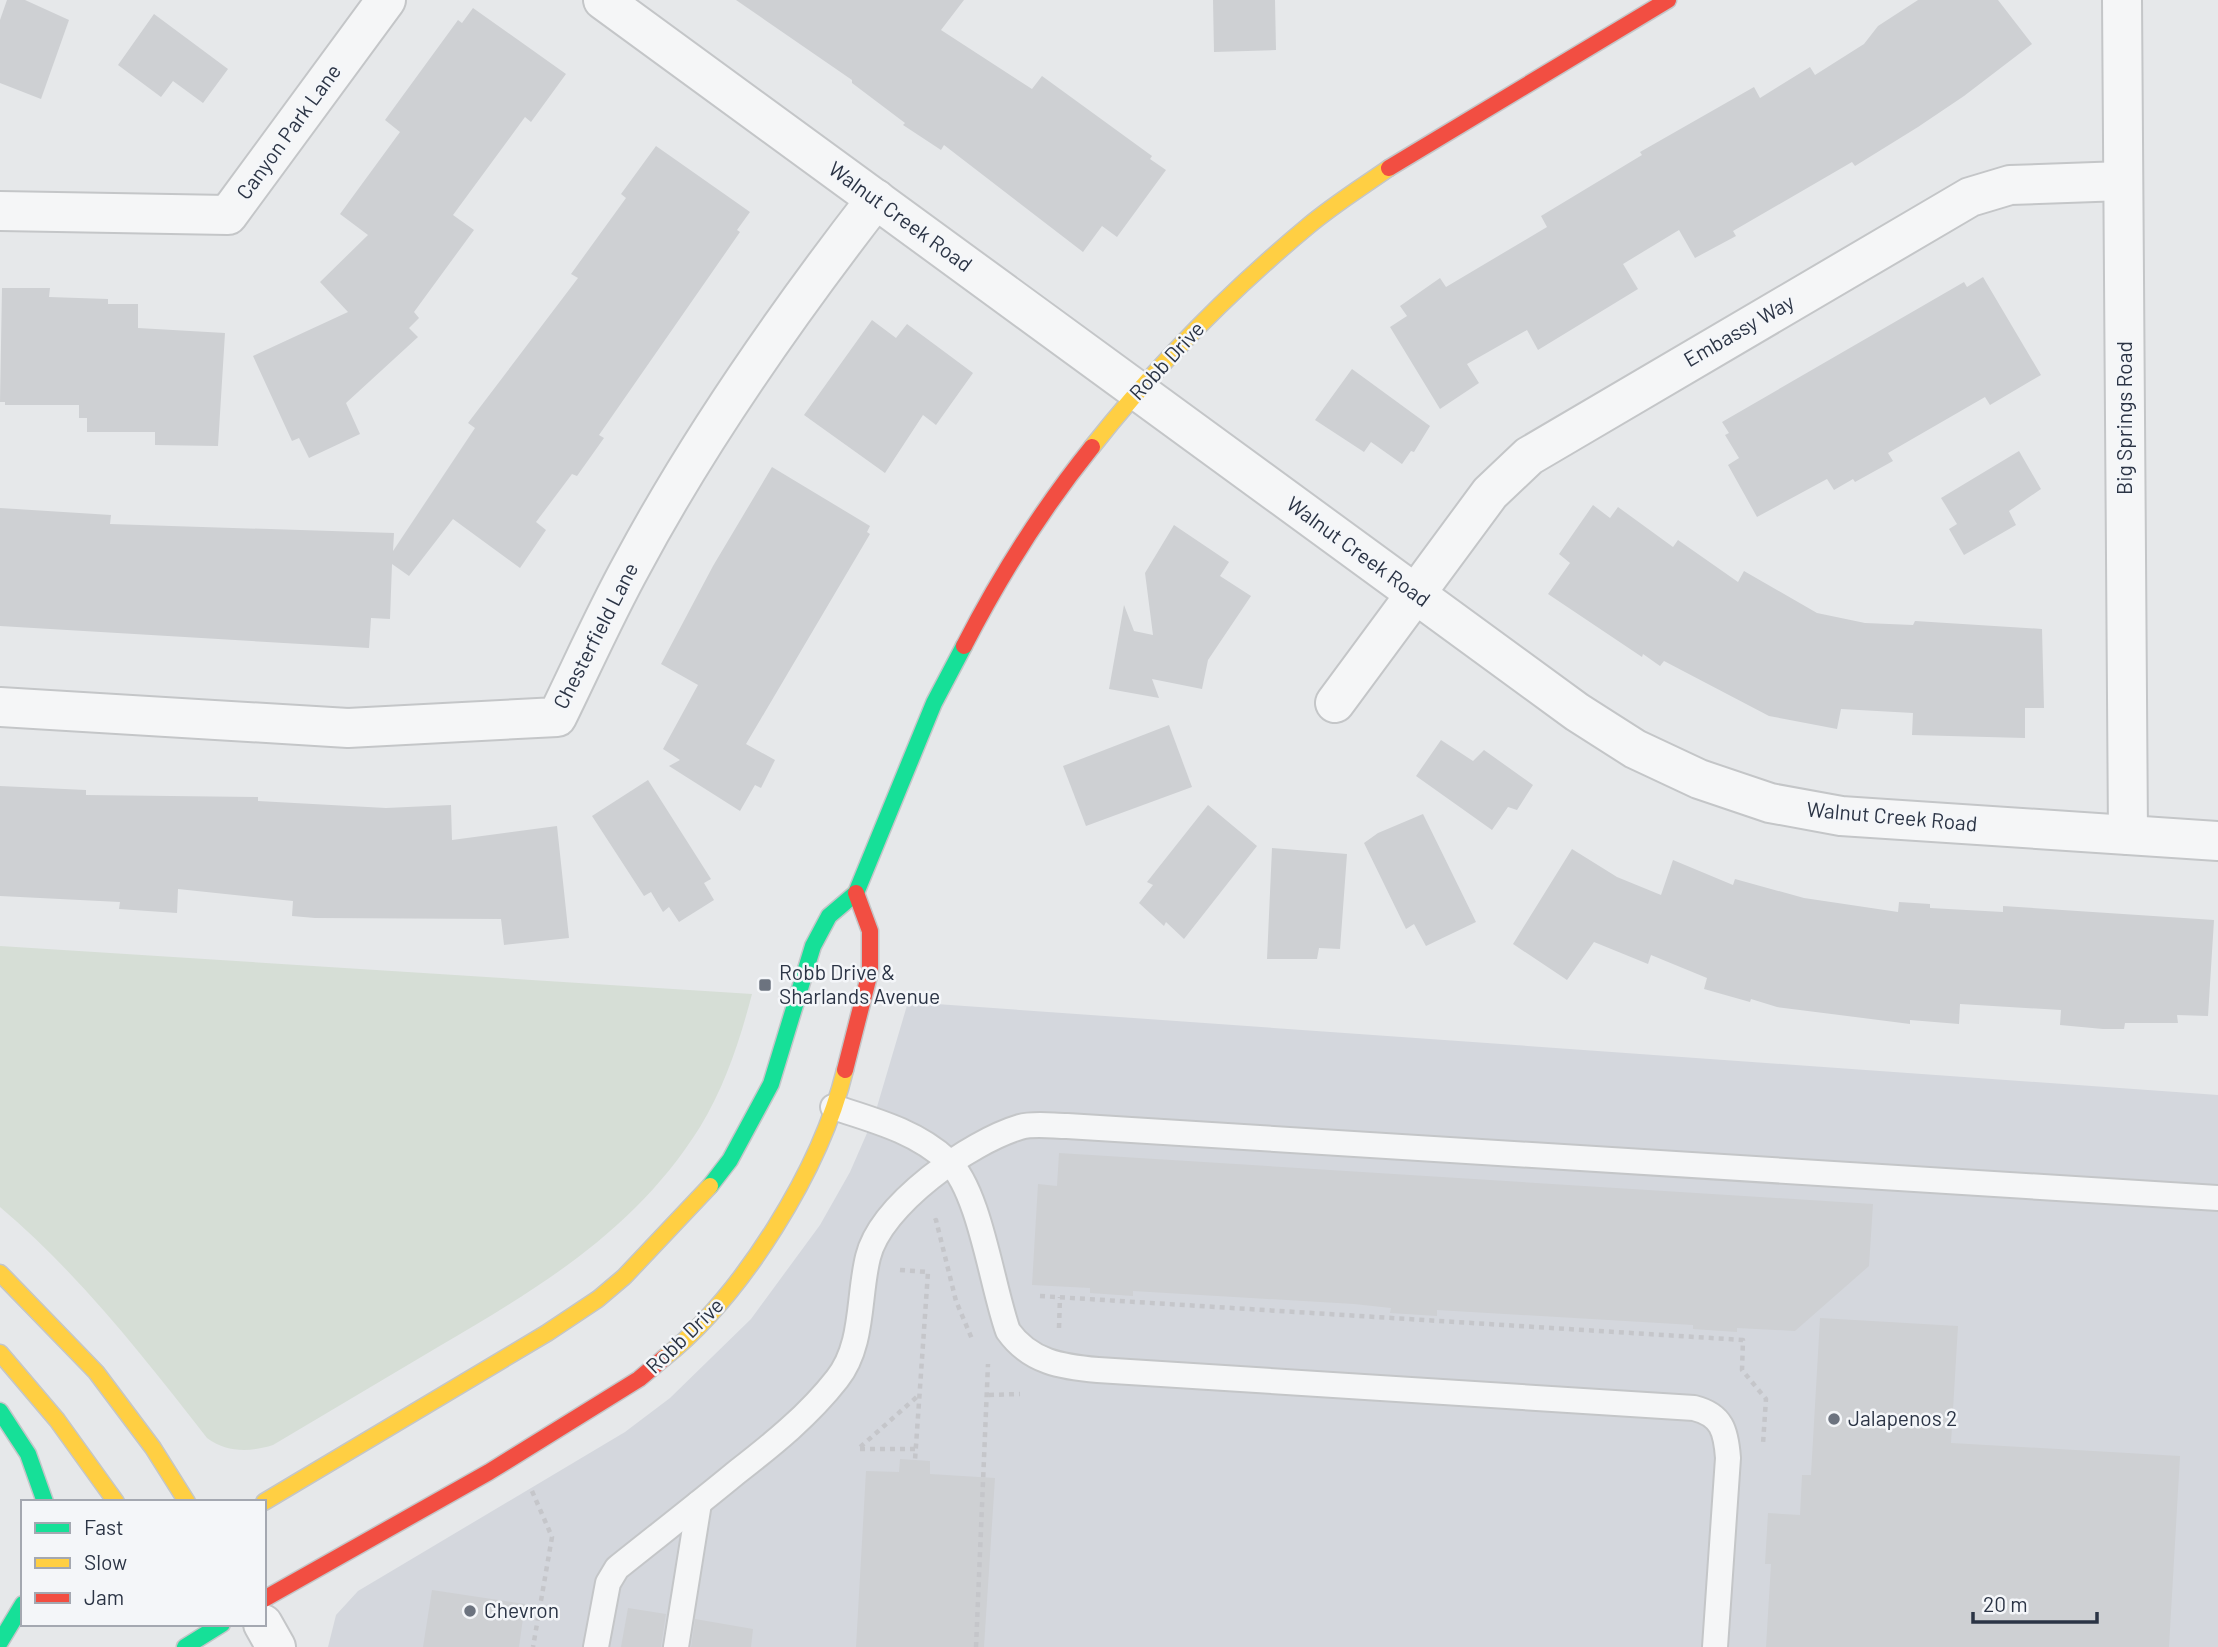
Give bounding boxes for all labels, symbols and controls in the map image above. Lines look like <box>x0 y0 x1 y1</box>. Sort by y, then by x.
street label: Canyon Park Lane <box>230 59 345 204</box>
street label: Walnut Creek Road <box>824 155 977 276</box>
street label: Embassy Way <box>1679 288 1798 371</box>
street label: Robb Drive <box>1123 316 1209 404</box>
street label: Big Springs Road <box>2111 341 2136 495</box>
street label: Walnut Creek Road <box>1282 490 1435 611</box>
street label: Chesterfield Lane <box>547 558 642 713</box>
street label: Walnut Creek Road <box>1806 796 1979 835</box>
place label: Robb Drive & Sharlands Avenue <box>779 959 940 1008</box>
marker: Robb Drive & Sharlands Avenue <box>757 977 773 993</box>
street label: Robb Drive <box>640 1292 728 1378</box>
place label: Jalapenos 2 <box>1848 1405 1957 1430</box>
marker: Jalapenos 2 <box>1826 1411 1842 1427</box>
legend <box>21 1500 266 1626</box>
text: Fast <box>84 1514 124 1539</box>
text: Slow <box>84 1549 127 1574</box>
scale bar <box>1973 1580 2097 1624</box>
text: Jam <box>84 1584 124 1609</box>
text: 20 m <box>1983 1591 2028 1616</box>
place label: Chevron <box>484 1597 559 1622</box>
marker: Chevron <box>462 1603 478 1619</box>

